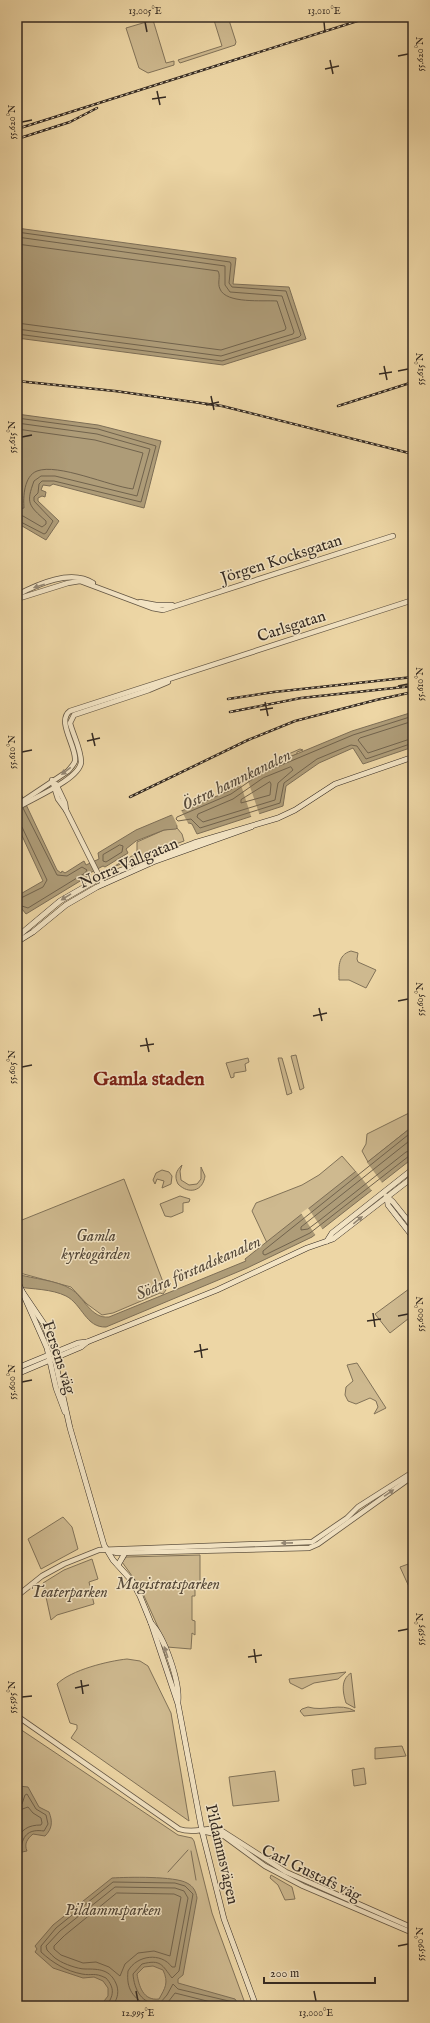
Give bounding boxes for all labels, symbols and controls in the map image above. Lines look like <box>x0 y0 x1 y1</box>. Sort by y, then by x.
text: 13.005°E <box>128 5 162 18</box>
text: 13.010°E <box>307 5 341 18</box>
text: 55.620°N <box>414 36 427 72</box>
text: 55.620°N <box>6 104 19 140</box>
text: 55.615°N <box>414 352 427 385</box>
text: 55.615°N <box>6 420 19 453</box>
street label: Jörgen Kocksgatan <box>217 531 345 590</box>
one-way arrow <box>32 583 44 589</box>
street label: Carlsgatan <box>255 606 329 647</box>
text: 55.610°N <box>414 667 427 701</box>
text: 55.610°N <box>6 735 19 769</box>
water label: Östra hamnkanalen <box>179 745 295 816</box>
one-way arrow <box>61 766 72 775</box>
street label: Norra Vallgatan <box>76 834 182 894</box>
one-way arrow <box>61 893 71 901</box>
text: 55.605°N <box>414 982 427 1016</box>
text: 55.605°N <box>6 1050 19 1084</box>
district label: Gamla staden <box>93 1067 205 1092</box>
one-way arrow <box>353 1216 363 1225</box>
park label: Gamla kyrkogården <box>61 1227 130 1265</box>
water label: Södra förstadskanalen <box>133 1231 265 1305</box>
text: 55.600°N <box>414 1296 427 1332</box>
street label: Fersens väg <box>37 1318 80 1397</box>
text: 55.600°N <box>6 1364 19 1400</box>
one-way arrow <box>383 1489 394 1497</box>
one-way arrow <box>280 1540 293 1546</box>
park label: Magistratsparken <box>116 1575 220 1595</box>
park label: Teaterparken <box>30 1583 108 1603</box>
text: 55.595°N <box>414 1612 427 1645</box>
one-way arrow <box>163 1646 169 1658</box>
text: 55.595°N <box>6 1680 19 1713</box>
street label: Pildammsvägen <box>200 1802 242 1907</box>
street label: Carl Gustafs väg <box>258 1841 365 1907</box>
park label: Pildammsparken <box>65 1901 161 1921</box>
text: 55.590°N <box>414 1927 427 1961</box>
scale bar <box>264 1959 375 1985</box>
text: 200 m <box>270 1966 299 1981</box>
text: 12.995°E <box>121 2007 155 2020</box>
text: 13.000°E <box>299 2007 333 2020</box>

